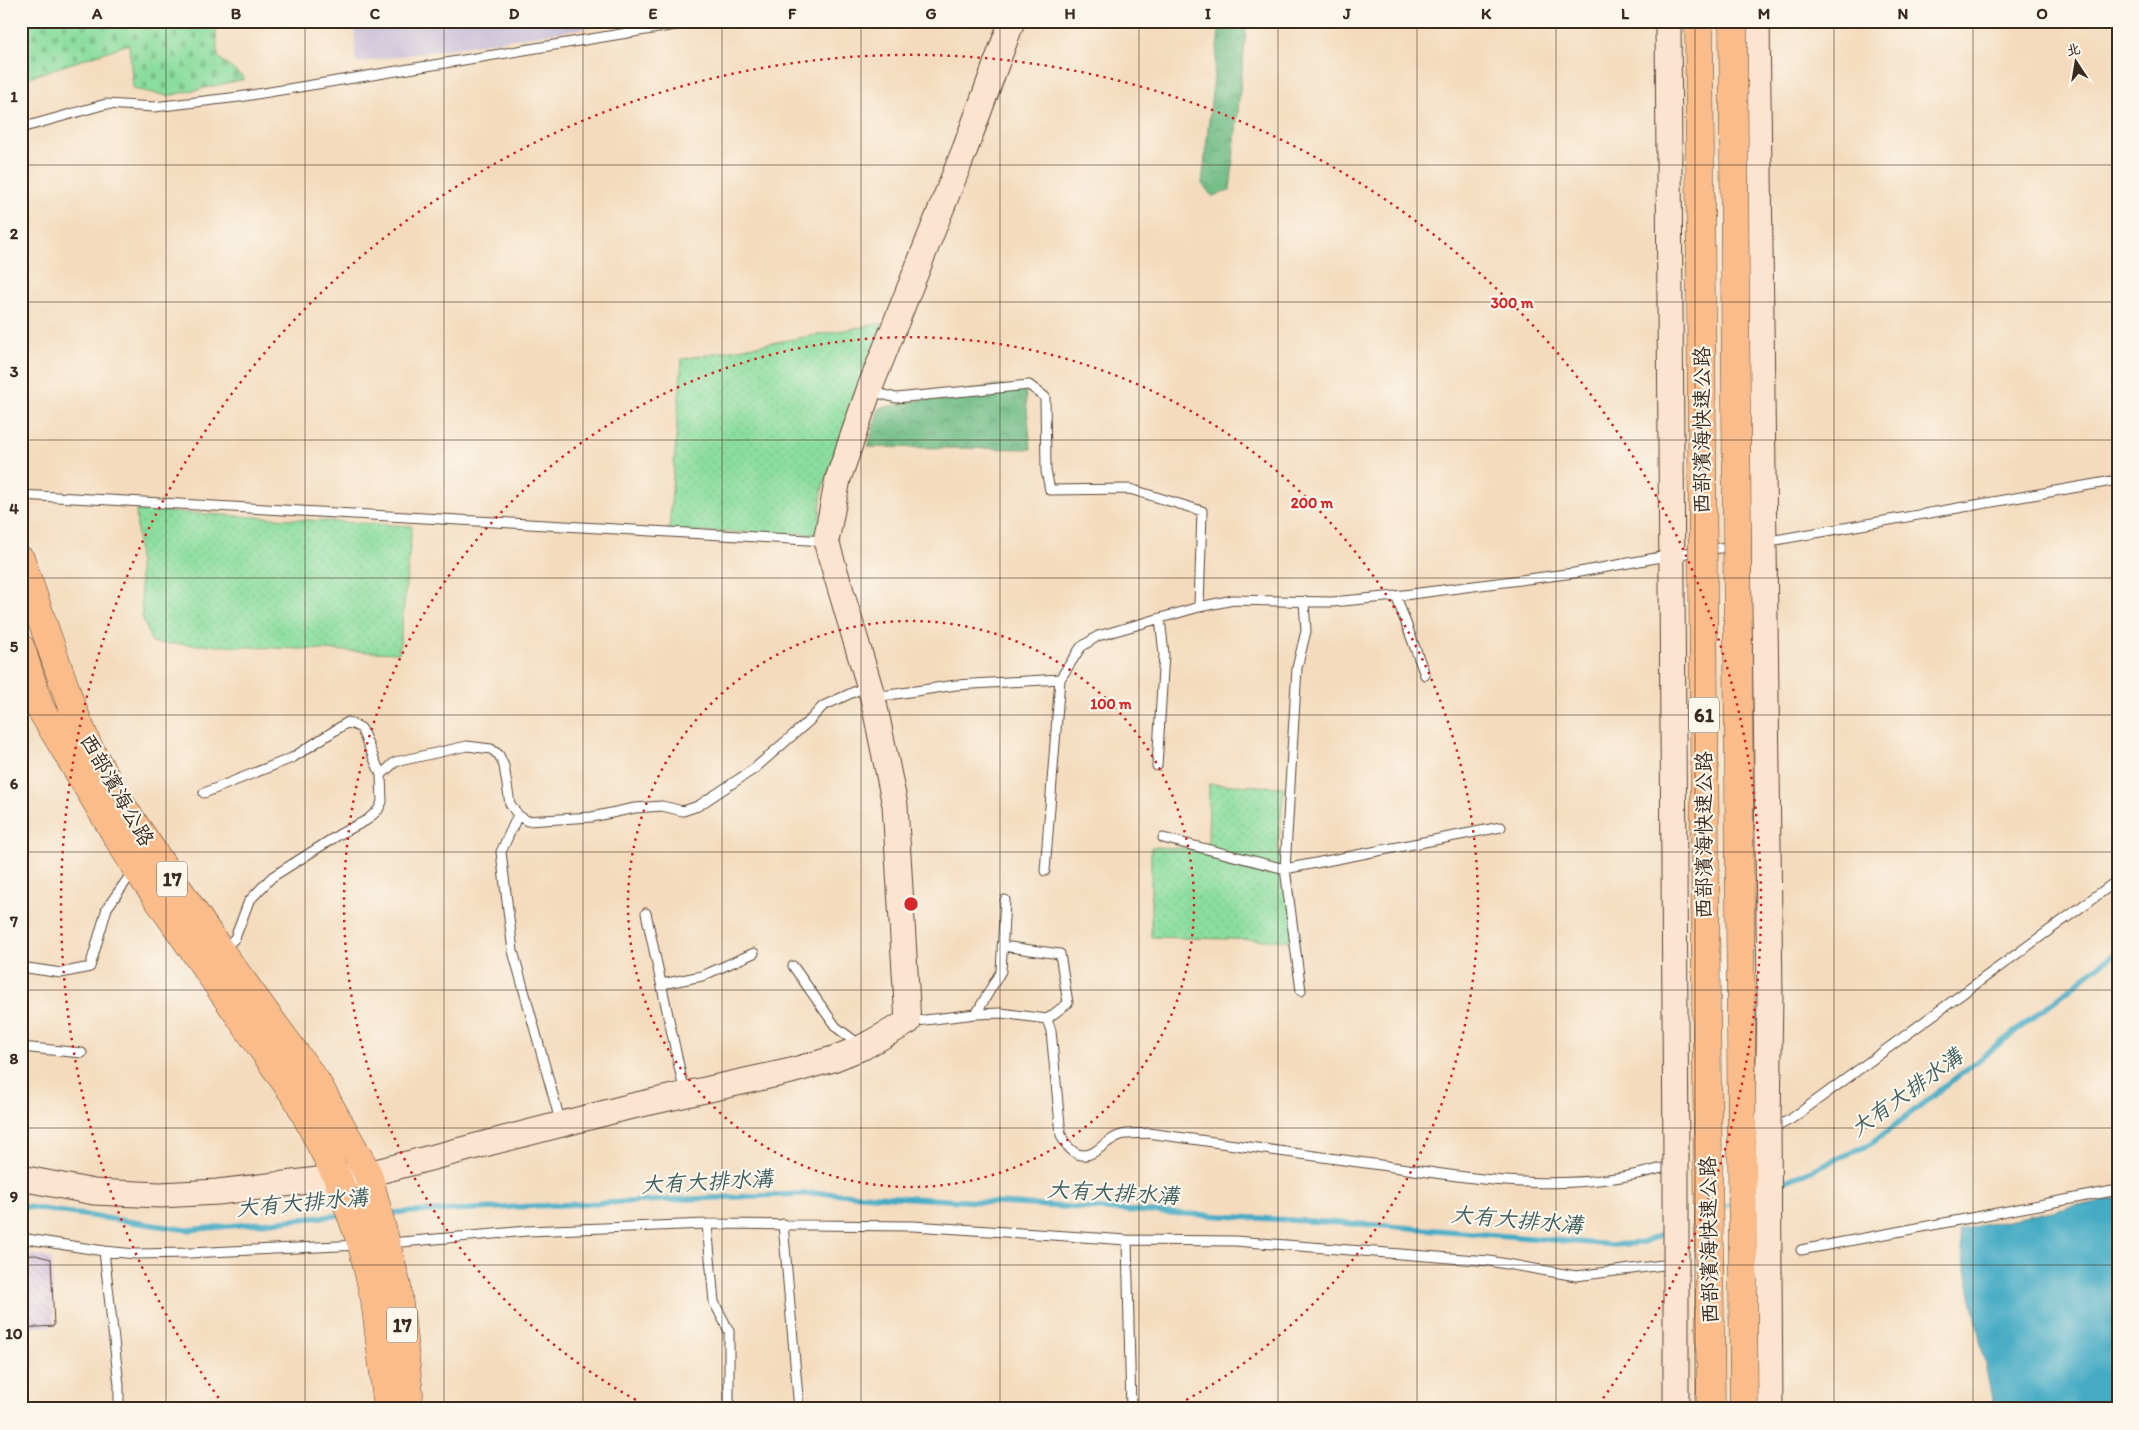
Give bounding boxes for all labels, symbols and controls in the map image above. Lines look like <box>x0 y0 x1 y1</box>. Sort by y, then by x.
text: A <box>91 4 103 23</box>
text: B <box>231 4 242 23</box>
text: C <box>370 4 381 23</box>
text: D <box>509 4 520 23</box>
text: E <box>649 4 658 23</box>
text: F <box>788 4 797 23</box>
text: G <box>925 4 937 23</box>
text: H <box>1064 4 1076 23</box>
text: I <box>1205 4 1211 23</box>
text: J <box>1342 4 1351 23</box>
text: K <box>1481 4 1492 23</box>
text: L <box>1621 4 1630 23</box>
text: M <box>1758 4 1770 23</box>
text: N <box>1898 4 1908 23</box>
text: O <box>2036 4 2048 23</box>
north arrow <box>2052 38 2102 88</box>
text: 北 <box>2065 40 2082 60</box>
text: 1 <box>10 87 18 106</box>
text: 2 <box>10 224 19 243</box>
text: 300 m <box>1491 294 1534 312</box>
street label: 西部濱海快速公路 <box>1689 346 1714 514</box>
text: 3 <box>10 362 19 381</box>
text: 200 m <box>1291 494 1334 512</box>
text: 4 <box>9 499 19 518</box>
text: 5 <box>10 637 19 656</box>
text: 100 m <box>1090 695 1132 713</box>
road number: 61 <box>1689 698 1719 732</box>
street label: 西部濱海公路 <box>75 729 160 851</box>
street label: 西部濱海快速公路 <box>1691 751 1716 919</box>
text: 6 <box>10 774 19 793</box>
road number: 17 <box>157 862 187 896</box>
centre of rings <box>902 895 920 913</box>
text: 7 <box>9 912 18 931</box>
water label: 大有大排水溝 <box>1845 1042 1969 1142</box>
text: 8 <box>10 1049 19 1068</box>
street label: 西部濱海快速公路 <box>1695 1156 1722 1324</box>
water label: 大有大排水溝 <box>640 1164 776 1198</box>
water label: 大有大排水溝 <box>1046 1176 1182 1210</box>
water label: 大有大排水溝 <box>235 1183 371 1222</box>
text: 9 <box>10 1187 18 1206</box>
water label: 大有大排水溝 <box>1450 1200 1586 1239</box>
road number: 17 <box>387 1308 417 1342</box>
text: 10 <box>5 1324 23 1343</box>

